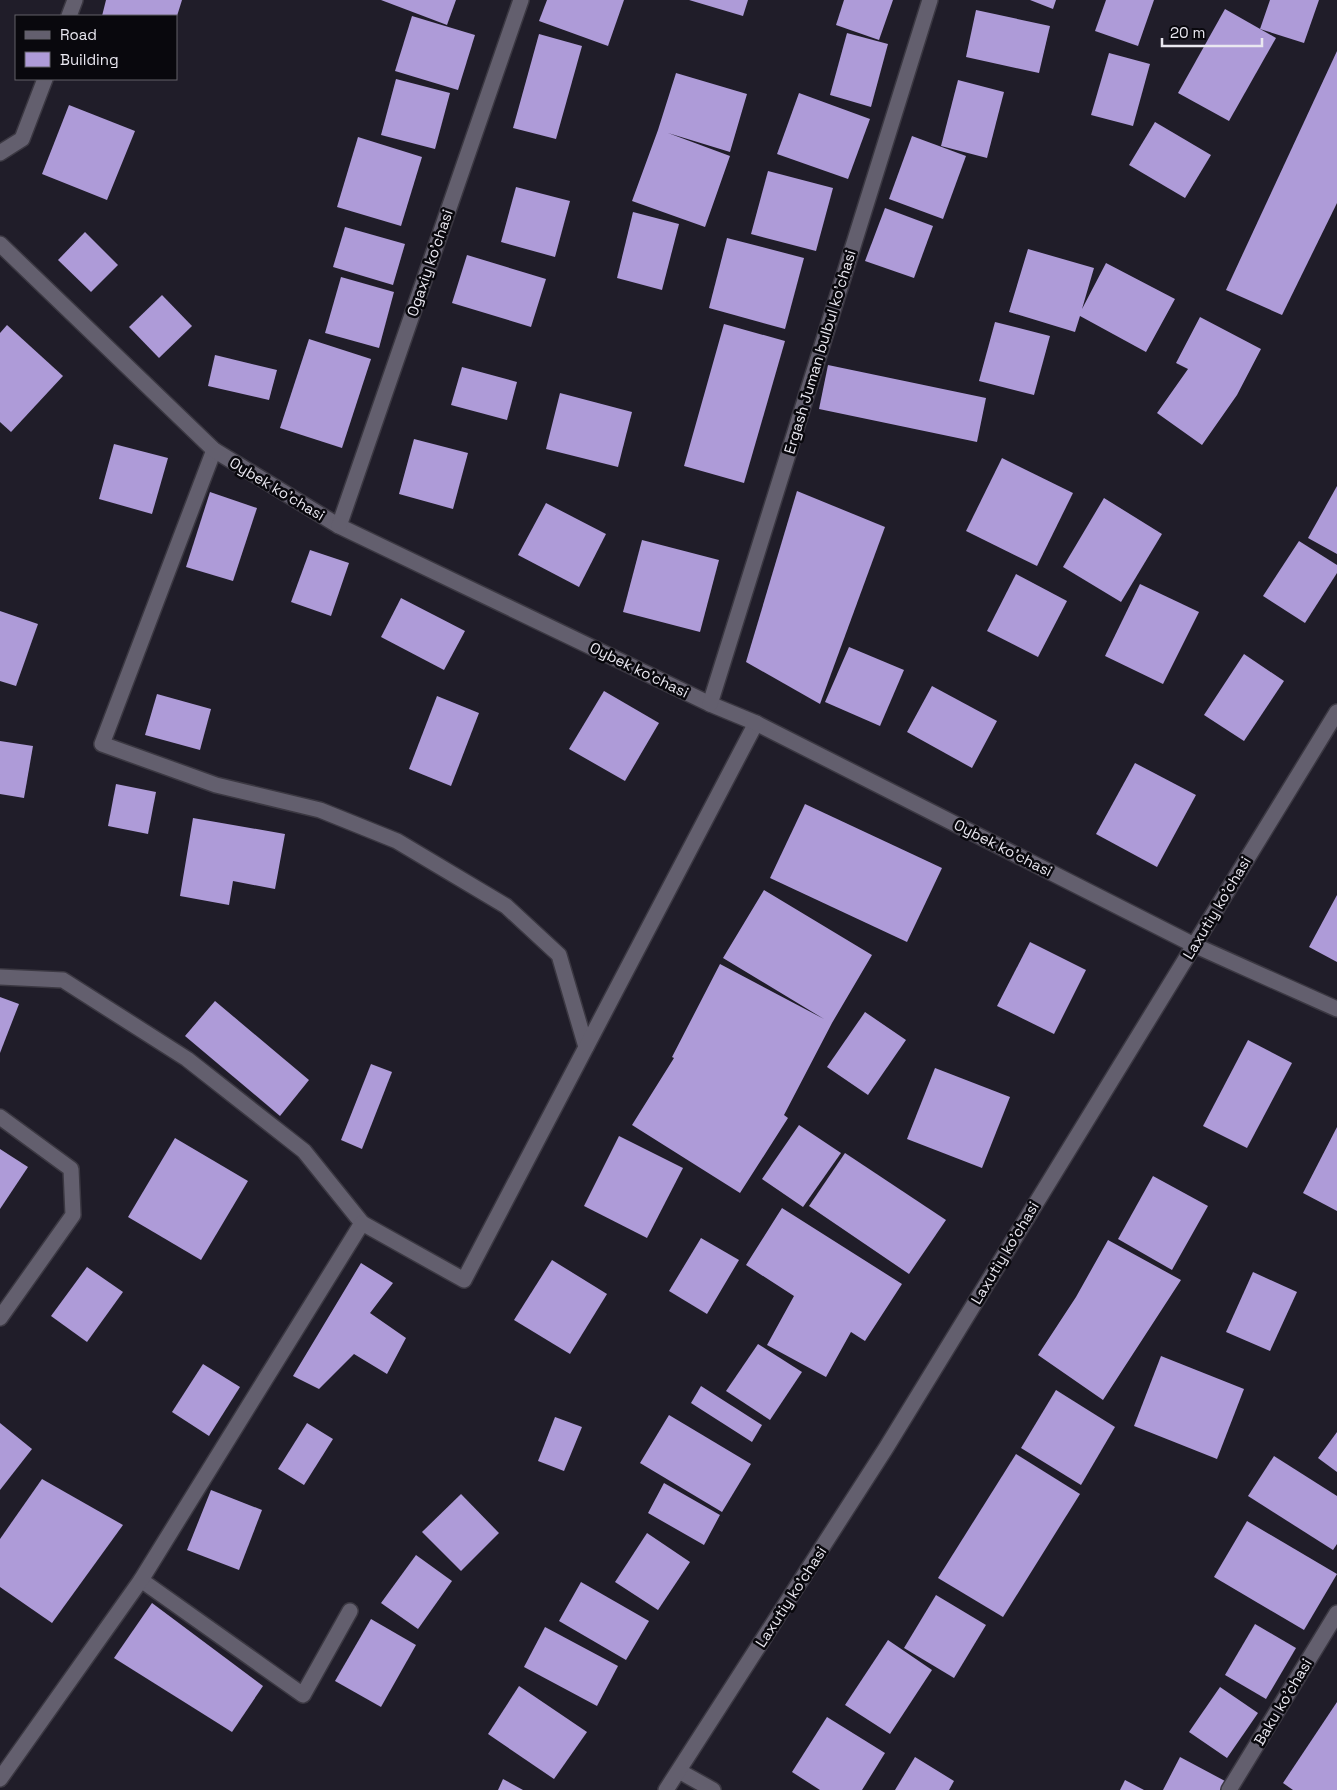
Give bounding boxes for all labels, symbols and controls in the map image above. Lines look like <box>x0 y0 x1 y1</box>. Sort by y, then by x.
legend <box>15 15 178 80</box>
scale bar <box>1162 15 1262 47</box>
text: 20 m <box>1170 23 1205 42</box>
text: Road <box>60 25 97 44</box>
text: Building <box>60 50 119 69</box>
street label: Ogaxiy ko'chasi <box>402 207 457 319</box>
street label: Ergash Juman bulbul ko'chasi <box>779 248 860 456</box>
street label: Oybek ko'chasi <box>226 453 328 524</box>
street label: Oybek ko'chasi <box>587 637 692 702</box>
street label: Oybek ko'chasi <box>951 815 1056 880</box>
street label: Laxutiy ko'chasi <box>1178 853 1255 963</box>
street label: Laxutiy ko'chasi <box>966 1198 1043 1308</box>
street label: Laxutiy ko'chasi <box>751 1543 830 1651</box>
street label: Baku ko'chasi <box>1249 1655 1316 1749</box>

